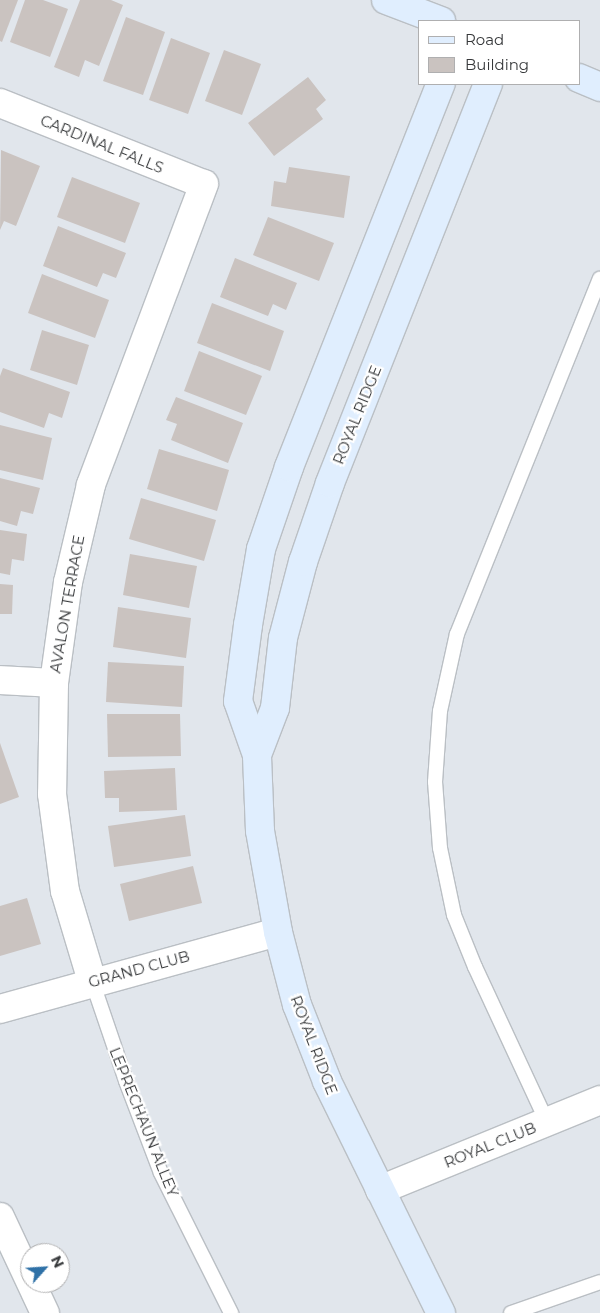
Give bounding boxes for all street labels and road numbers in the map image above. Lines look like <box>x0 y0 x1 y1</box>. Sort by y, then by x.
street label: CARDINAL FALLS <box>38 111 166 177</box>
street label: ROYAL RIDGE <box>329 363 385 467</box>
street label: AVALON TERRACE <box>46 534 88 674</box>
street label: GRAND CLUB <box>86 947 192 991</box>
street label: ROYAL RIDGE <box>287 993 341 1097</box>
street label: LEPRECHAUN ALLEY <box>106 1045 182 1199</box>
street label: ROYAL CLUB <box>441 1118 539 1172</box>

